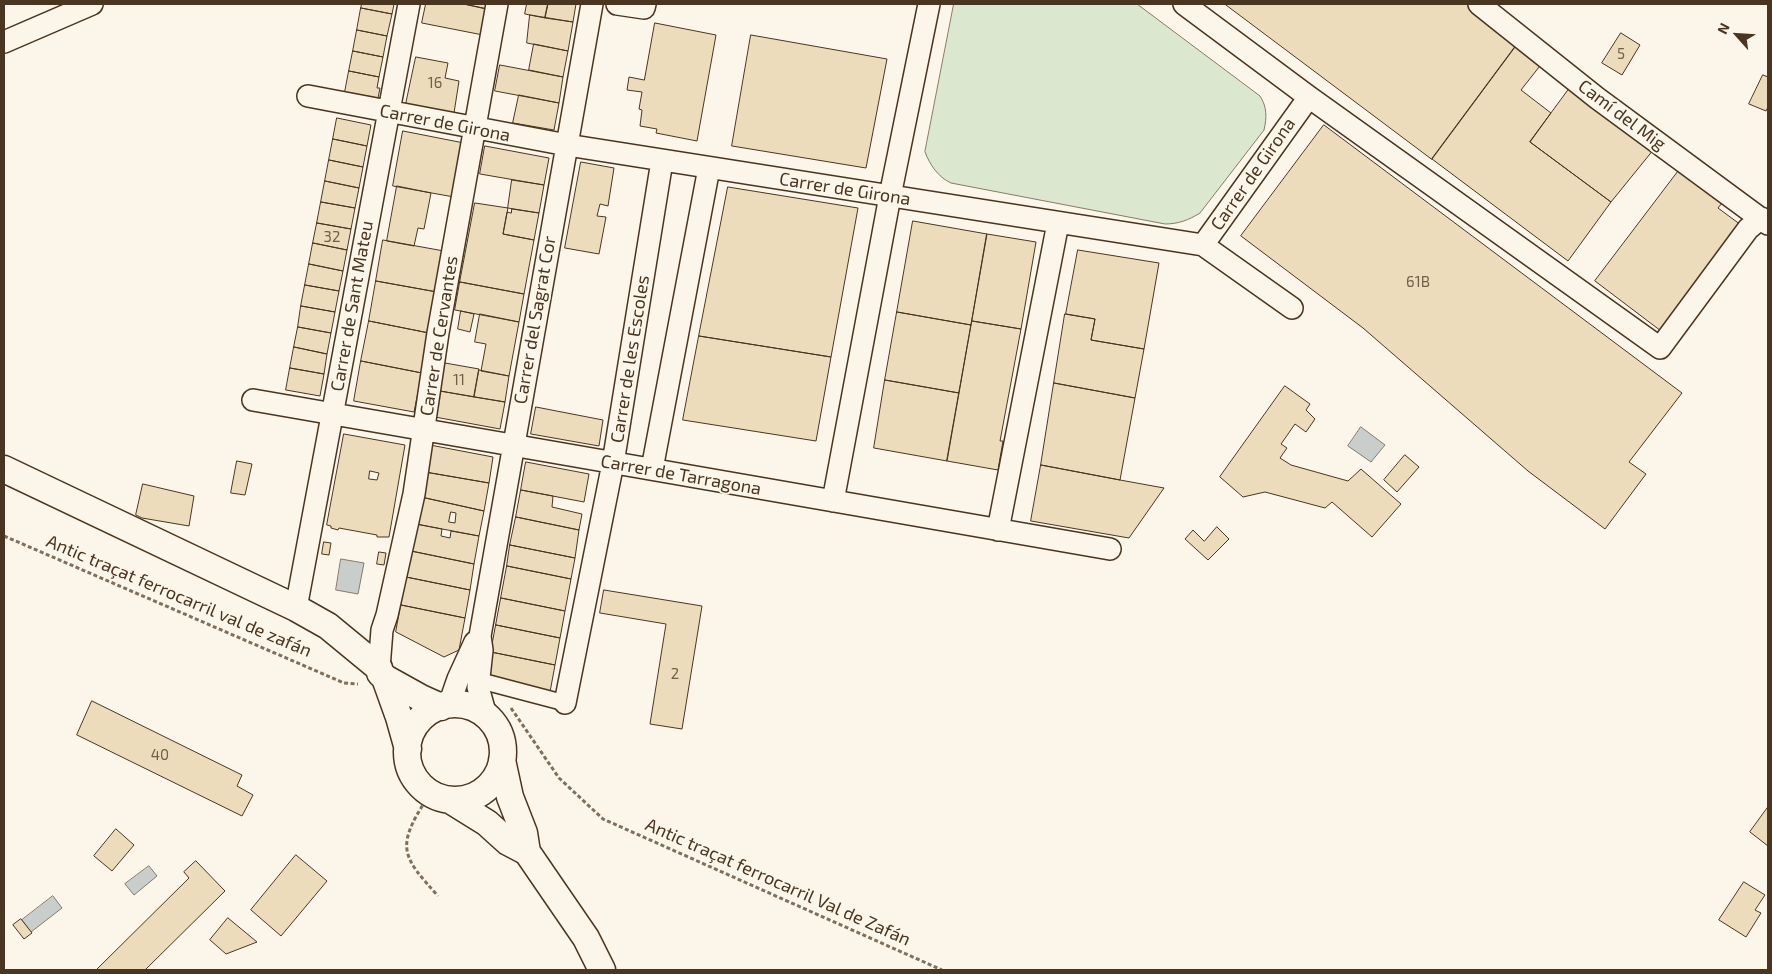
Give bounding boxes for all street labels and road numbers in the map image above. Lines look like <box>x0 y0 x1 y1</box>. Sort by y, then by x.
street label: Camí del Mig <box>1574 75 1670 155</box>
street label: Carrer de Girona <box>378 100 512 146</box>
street label: Carrer de Girona <box>1206 114 1300 234</box>
street label: Carrer de Girona <box>778 168 912 210</box>
street label: Carrer de Sant Mateu <box>326 219 378 393</box>
street label: Carrer del Sagrat Cor <box>510 234 560 406</box>
street label: Carrer de Cervantes <box>416 254 462 418</box>
street label: Carrer de les Escoles <box>606 274 654 444</box>
street label: Carrer de Tarragona <box>599 450 763 500</box>
street label: Antic traçat ferrocarril val de zafán <box>43 530 315 662</box>
street label: Antic traçat ferrocarril Val de Zafán <box>642 814 914 950</box>

